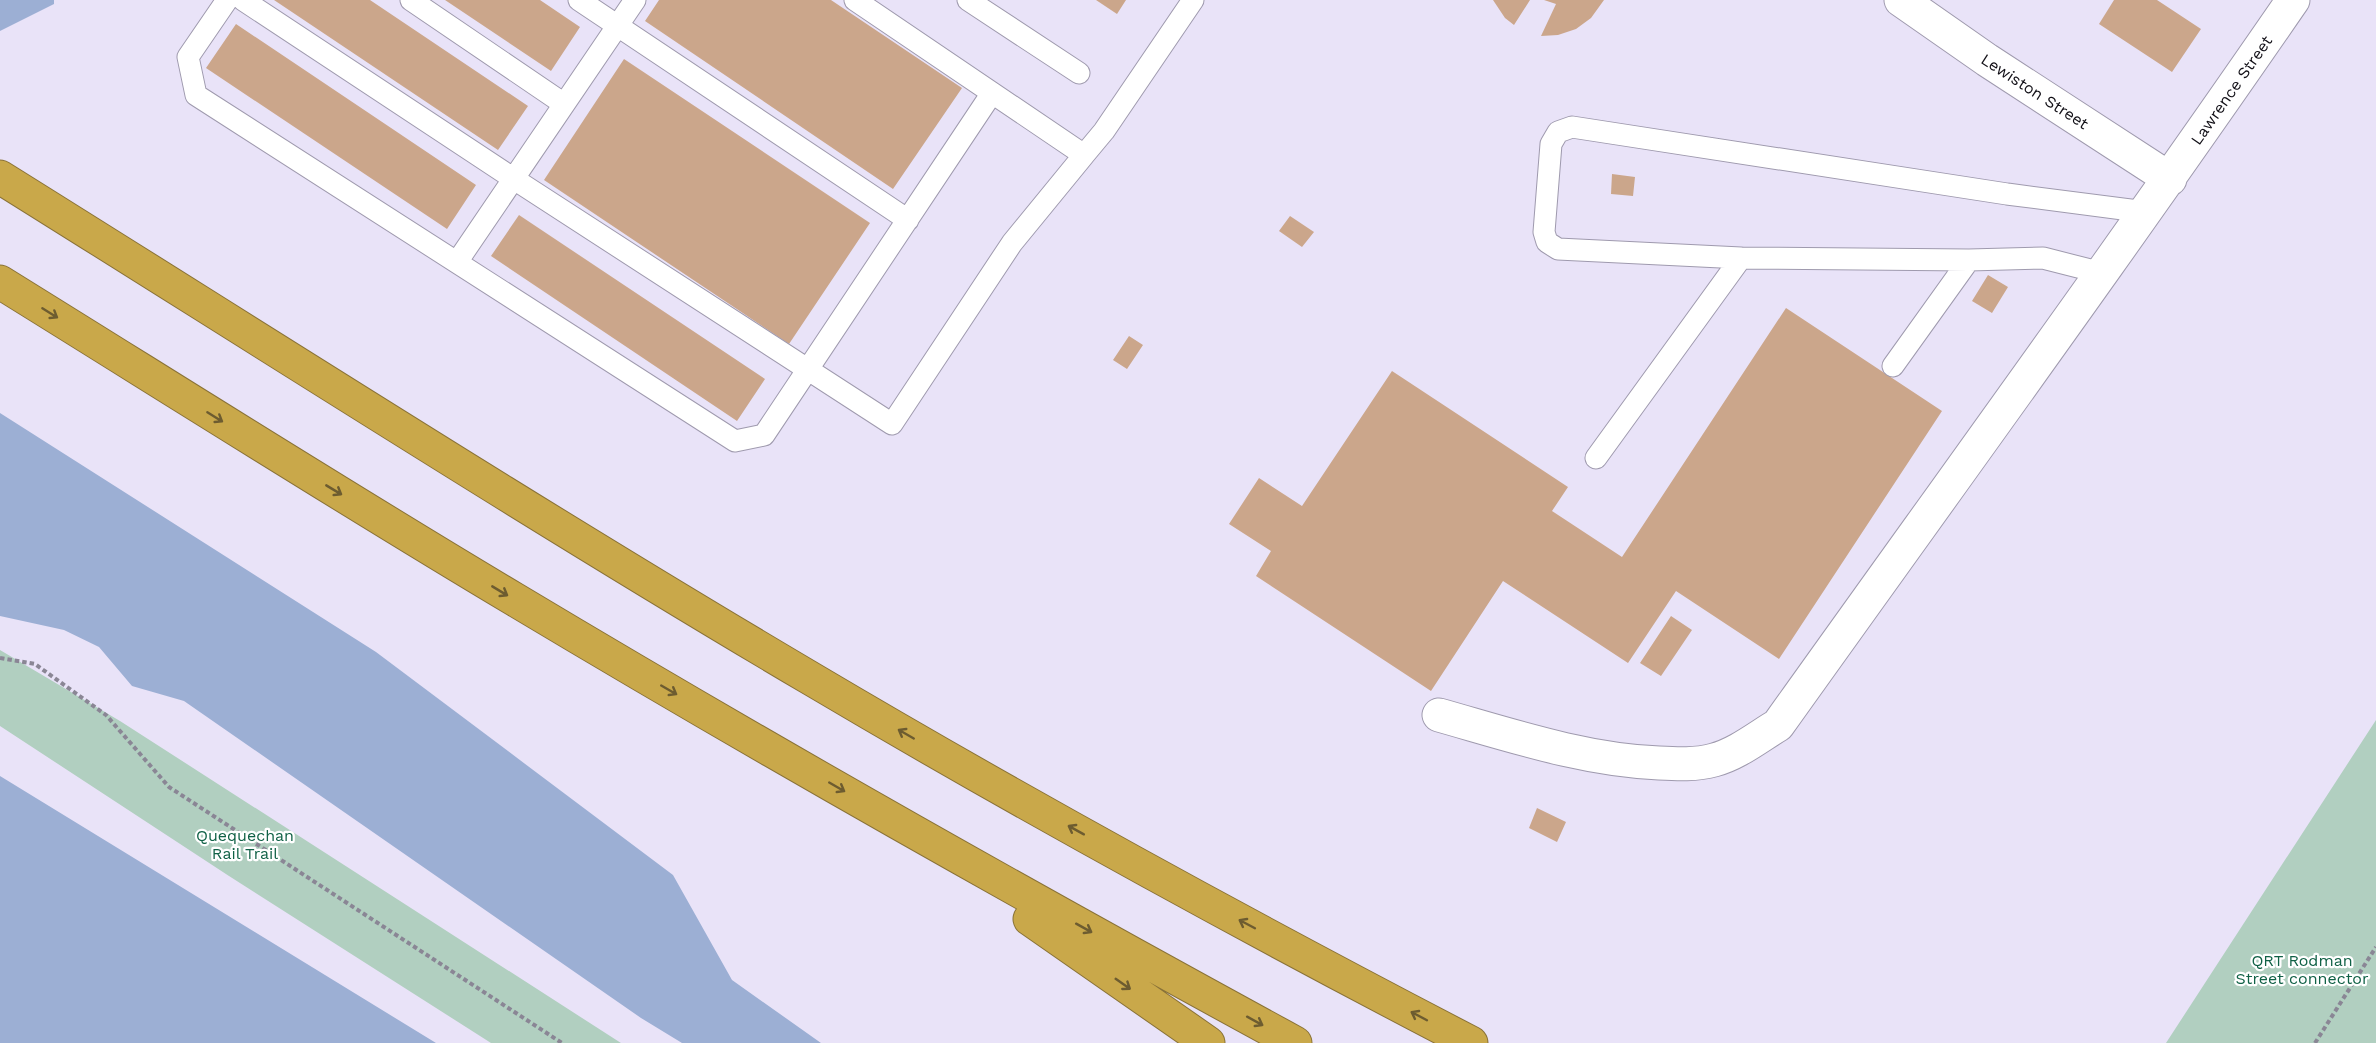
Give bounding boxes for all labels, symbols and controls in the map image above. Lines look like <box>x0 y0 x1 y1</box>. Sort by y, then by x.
street label: Lawrence Street <box>2187 32 2276 149</box>
street label: Lewiston Street <box>1977 50 2092 133</box>
one-way arrow <box>41 307 58 319</box>
one-way arrow <box>206 411 223 423</box>
one-way arrow <box>325 484 342 496</box>
one-way arrow <box>491 586 508 598</box>
one-way arrow <box>660 684 677 696</box>
one-way arrow <box>898 728 915 740</box>
one-way arrow <box>828 782 846 793</box>
one-way arrow <box>1068 824 1085 836</box>
park label: Quequechan Rail Trail <box>196 826 294 863</box>
one-way arrow <box>1239 918 1256 930</box>
one-way arrow <box>1075 922 1092 934</box>
park label: QRT Rodman Street connector <box>2235 951 2369 988</box>
one-way arrow <box>1114 978 1131 990</box>
one-way arrow <box>1411 1010 1428 1022</box>
one-way arrow <box>1246 1015 1263 1027</box>

